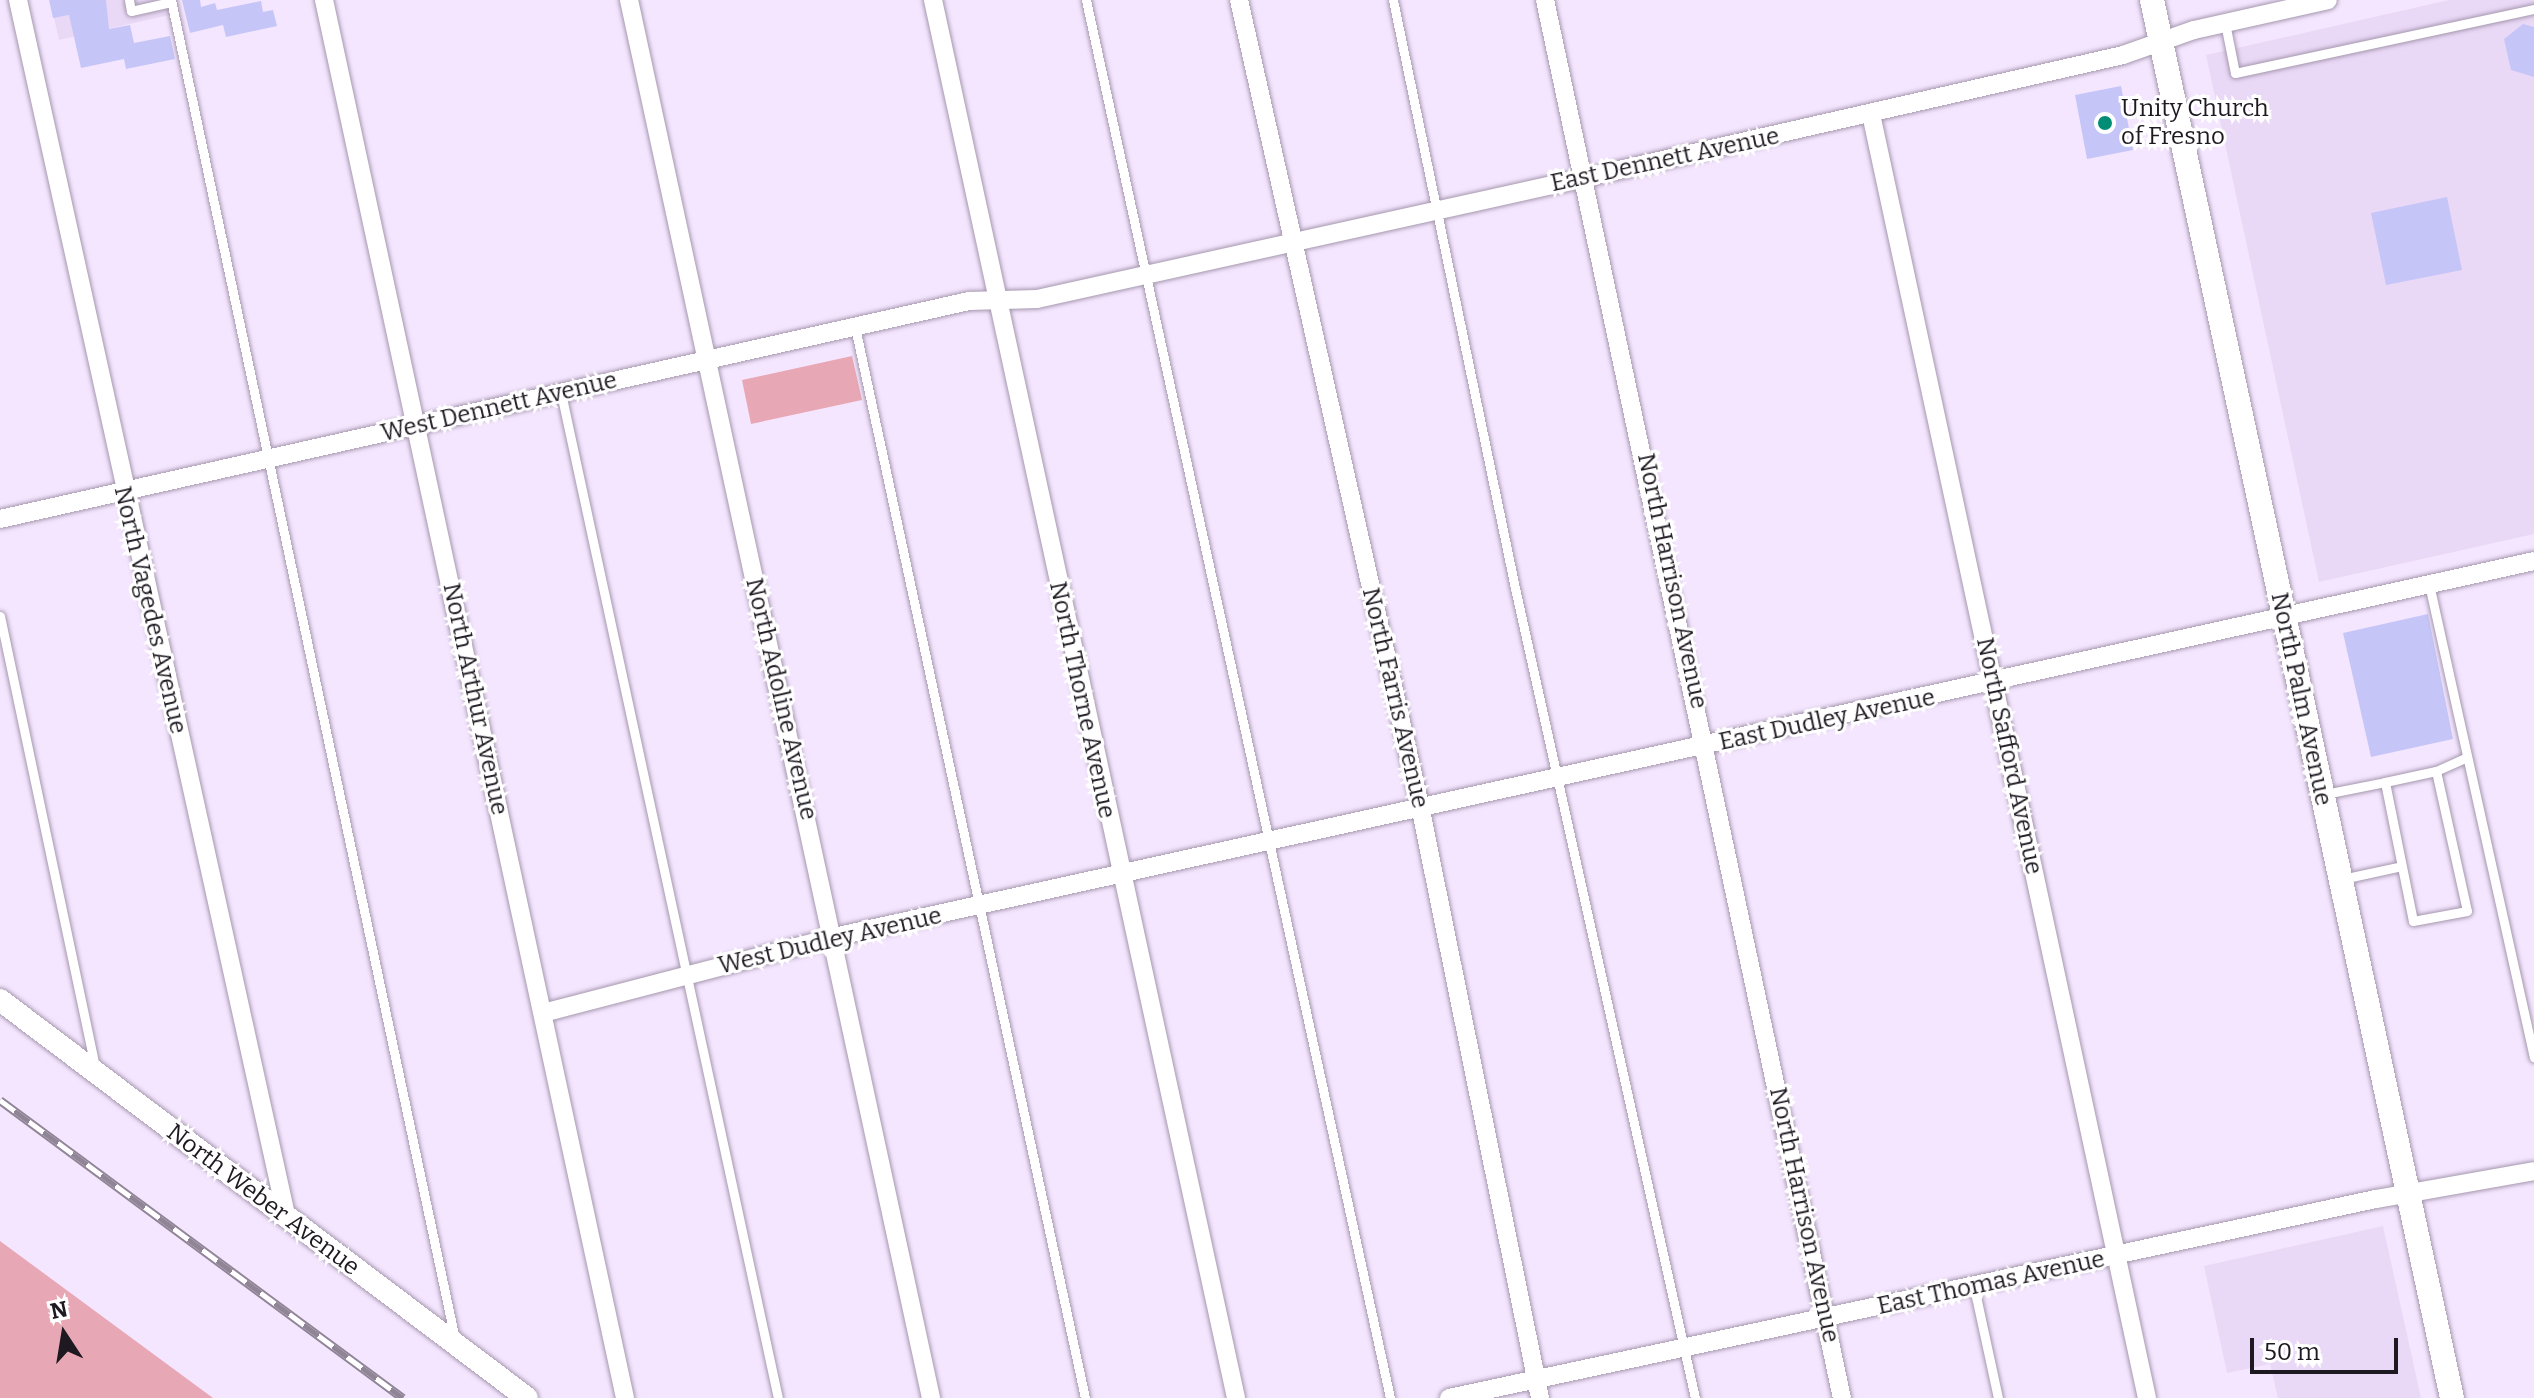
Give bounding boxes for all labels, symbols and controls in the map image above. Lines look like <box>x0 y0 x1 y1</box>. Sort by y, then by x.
place label: Unity Church of Fresno <box>2121 95 2269 151</box>
marker: Unity Church of Fresno <box>2096 114 2114 132</box>
street label: East Dennett Avenue <box>1548 122 1782 198</box>
street label: West Dennett Avenue <box>378 366 620 448</box>
street label: North Harrison Avenue <box>1631 451 1713 711</box>
street label: North Vagedes Avenue <box>107 483 193 737</box>
street label: North Adoline Avenue <box>739 575 823 823</box>
street label: North Thorne Avenue <box>1043 579 1121 821</box>
street label: North Arthur Avenue <box>436 580 514 818</box>
street label: North Farris Avenue <box>1356 585 1434 811</box>
street label: North Palm Avenue <box>2264 590 2338 808</box>
street label: North Safford Avenue <box>1970 635 2048 877</box>
street label: East Dudley Avenue <box>1716 683 1938 757</box>
street label: West Dudley Avenue <box>715 901 945 981</box>
street label: North Harrison Avenue <box>1763 1085 1845 1345</box>
street label: North Weber Avenue <box>161 1118 365 1282</box>
street label: East Thomas Avenue <box>1875 1245 2107 1321</box>
north arrow <box>24 1294 104 1374</box>
text: N <box>48 1295 70 1325</box>
scale bar <box>2254 1322 2402 1372</box>
text: 50 m <box>2264 1338 2320 1366</box>

